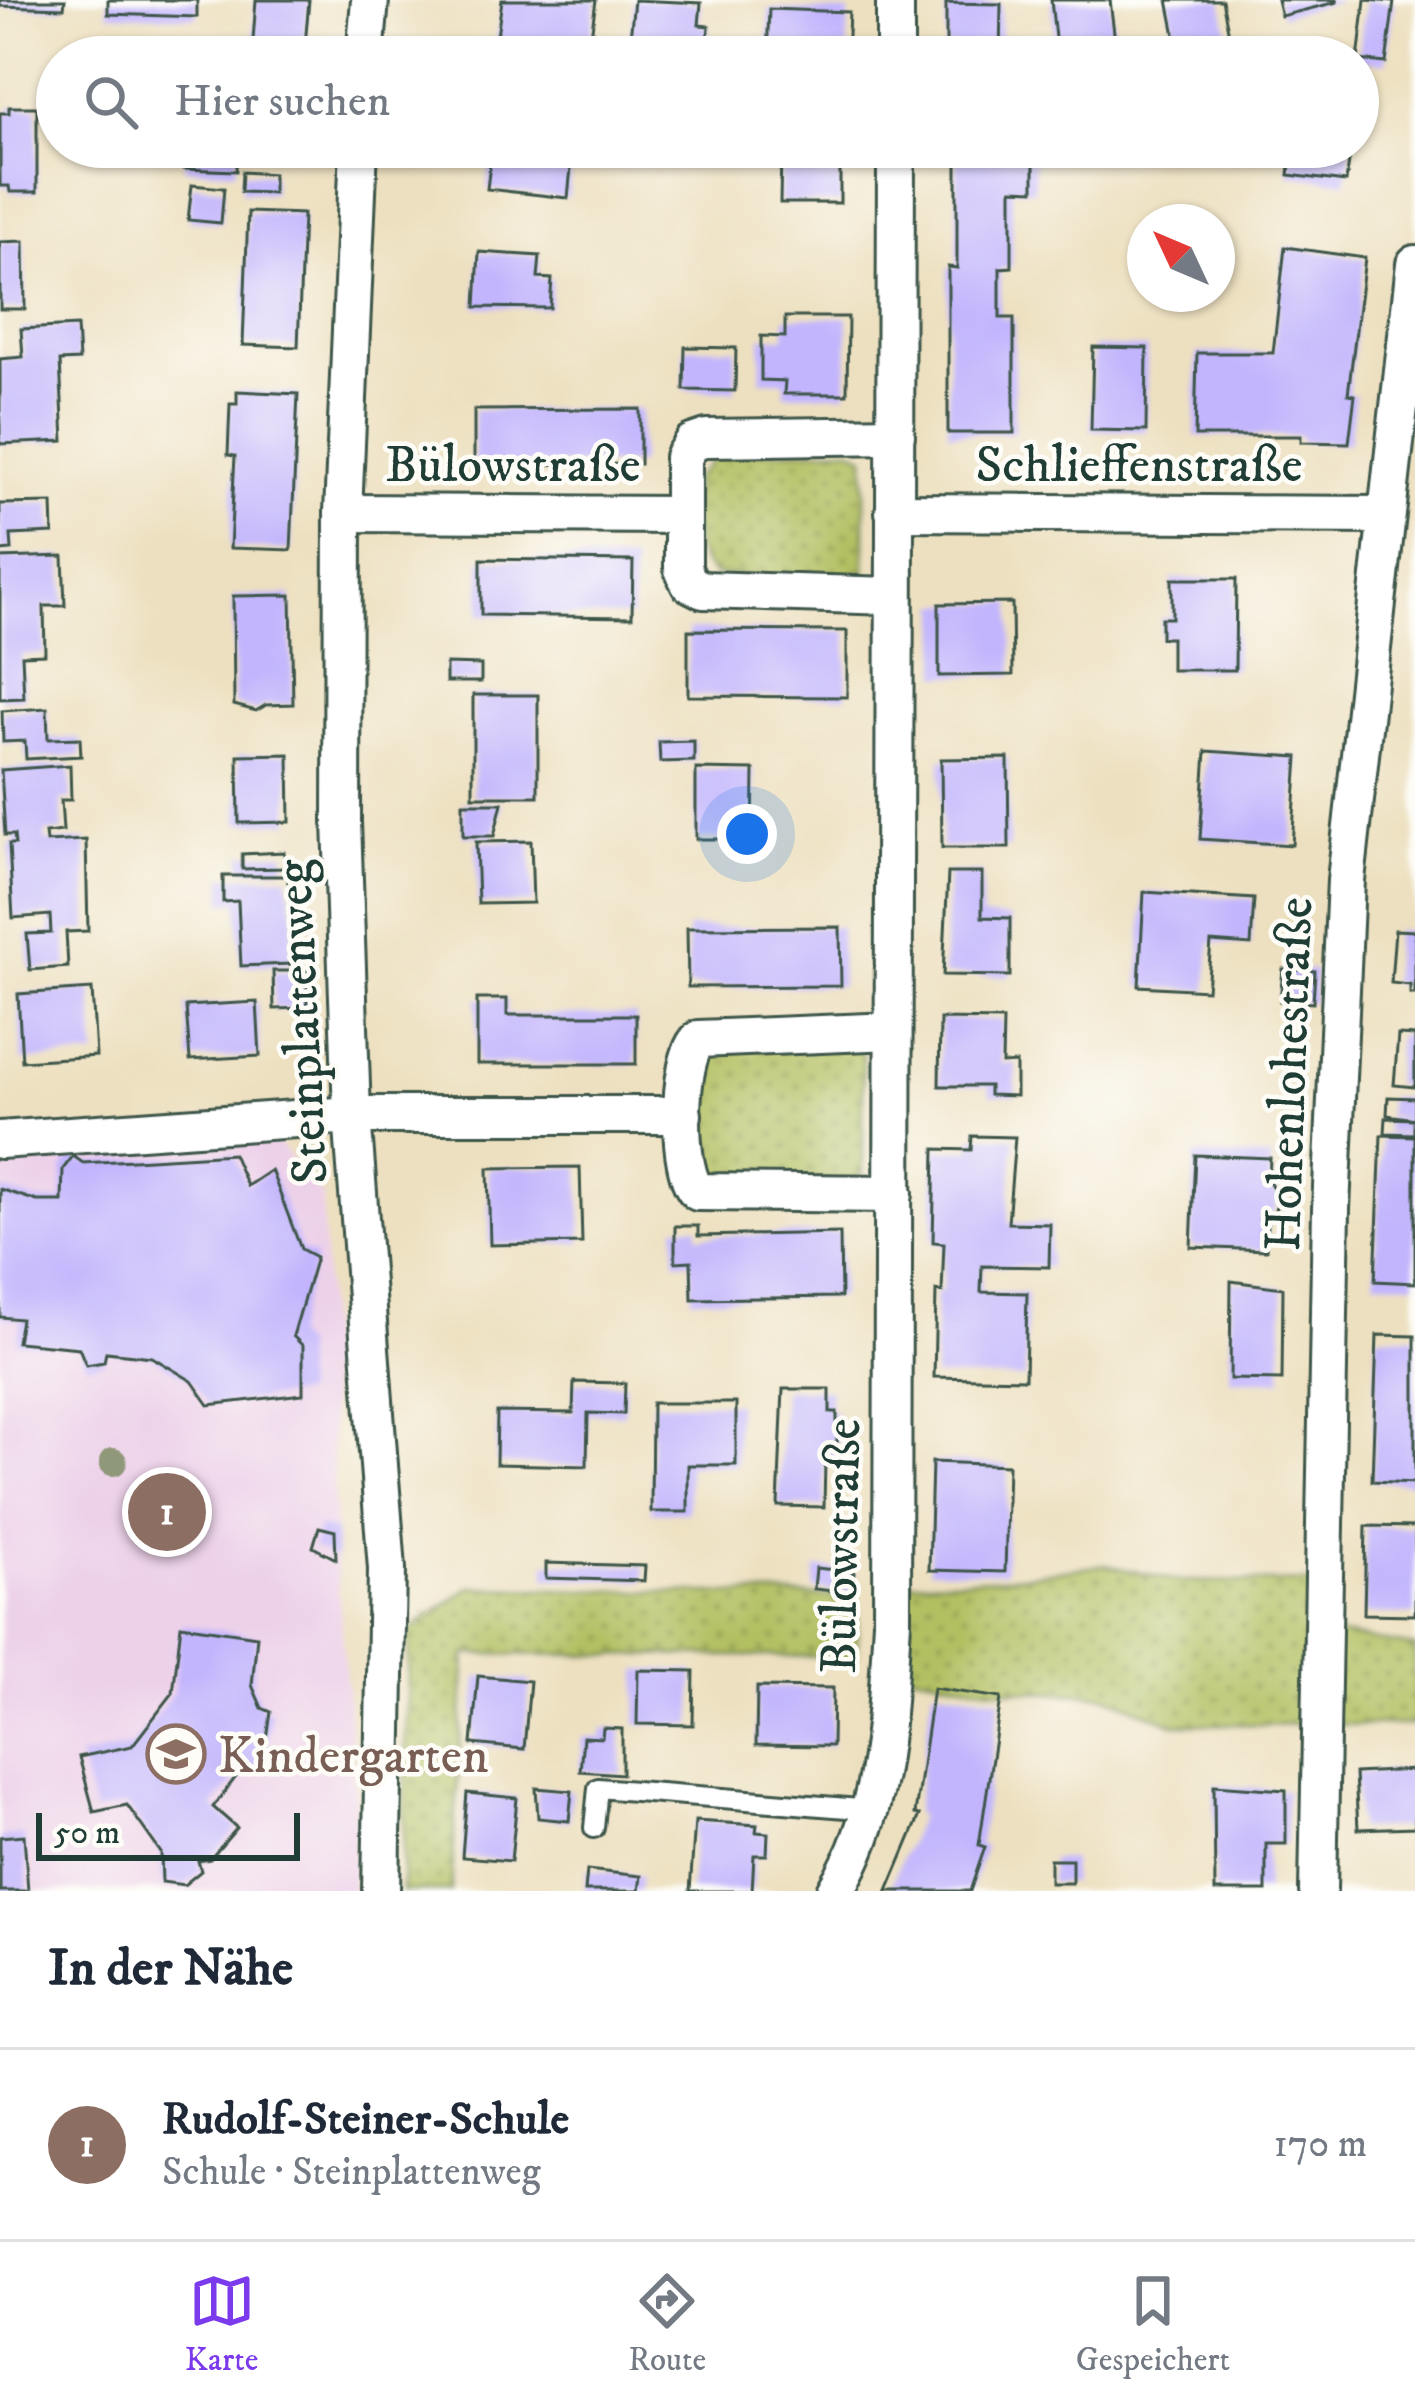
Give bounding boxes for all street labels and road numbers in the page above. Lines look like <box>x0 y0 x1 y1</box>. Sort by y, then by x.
street label: Bülowstraße <box>385 434 641 498</box>
street label: Schlieffenstraße <box>975 434 1303 498</box>
street label: Steinplattenweg <box>263 858 343 1186</box>
street label: Hohenlohestraße <box>1252 896 1328 1252</box>
street label: Bülowstraße <box>808 1418 876 1674</box>

